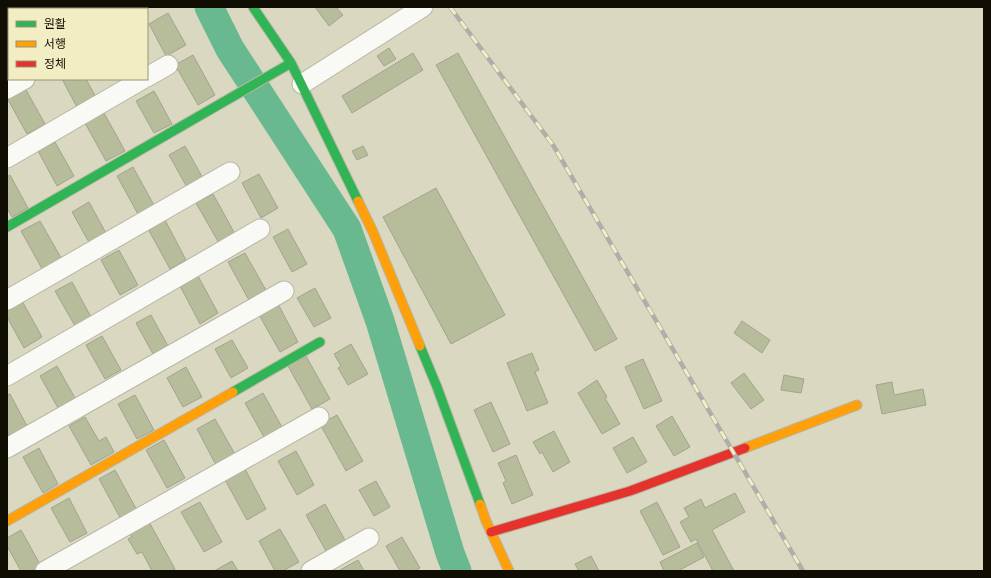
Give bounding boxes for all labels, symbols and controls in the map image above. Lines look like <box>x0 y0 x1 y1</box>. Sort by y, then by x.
legend <box>8 8 148 80</box>
text: 원활 <box>44 16 66 31</box>
text: 서행 <box>44 36 66 51</box>
text: 정체 <box>44 56 66 71</box>

